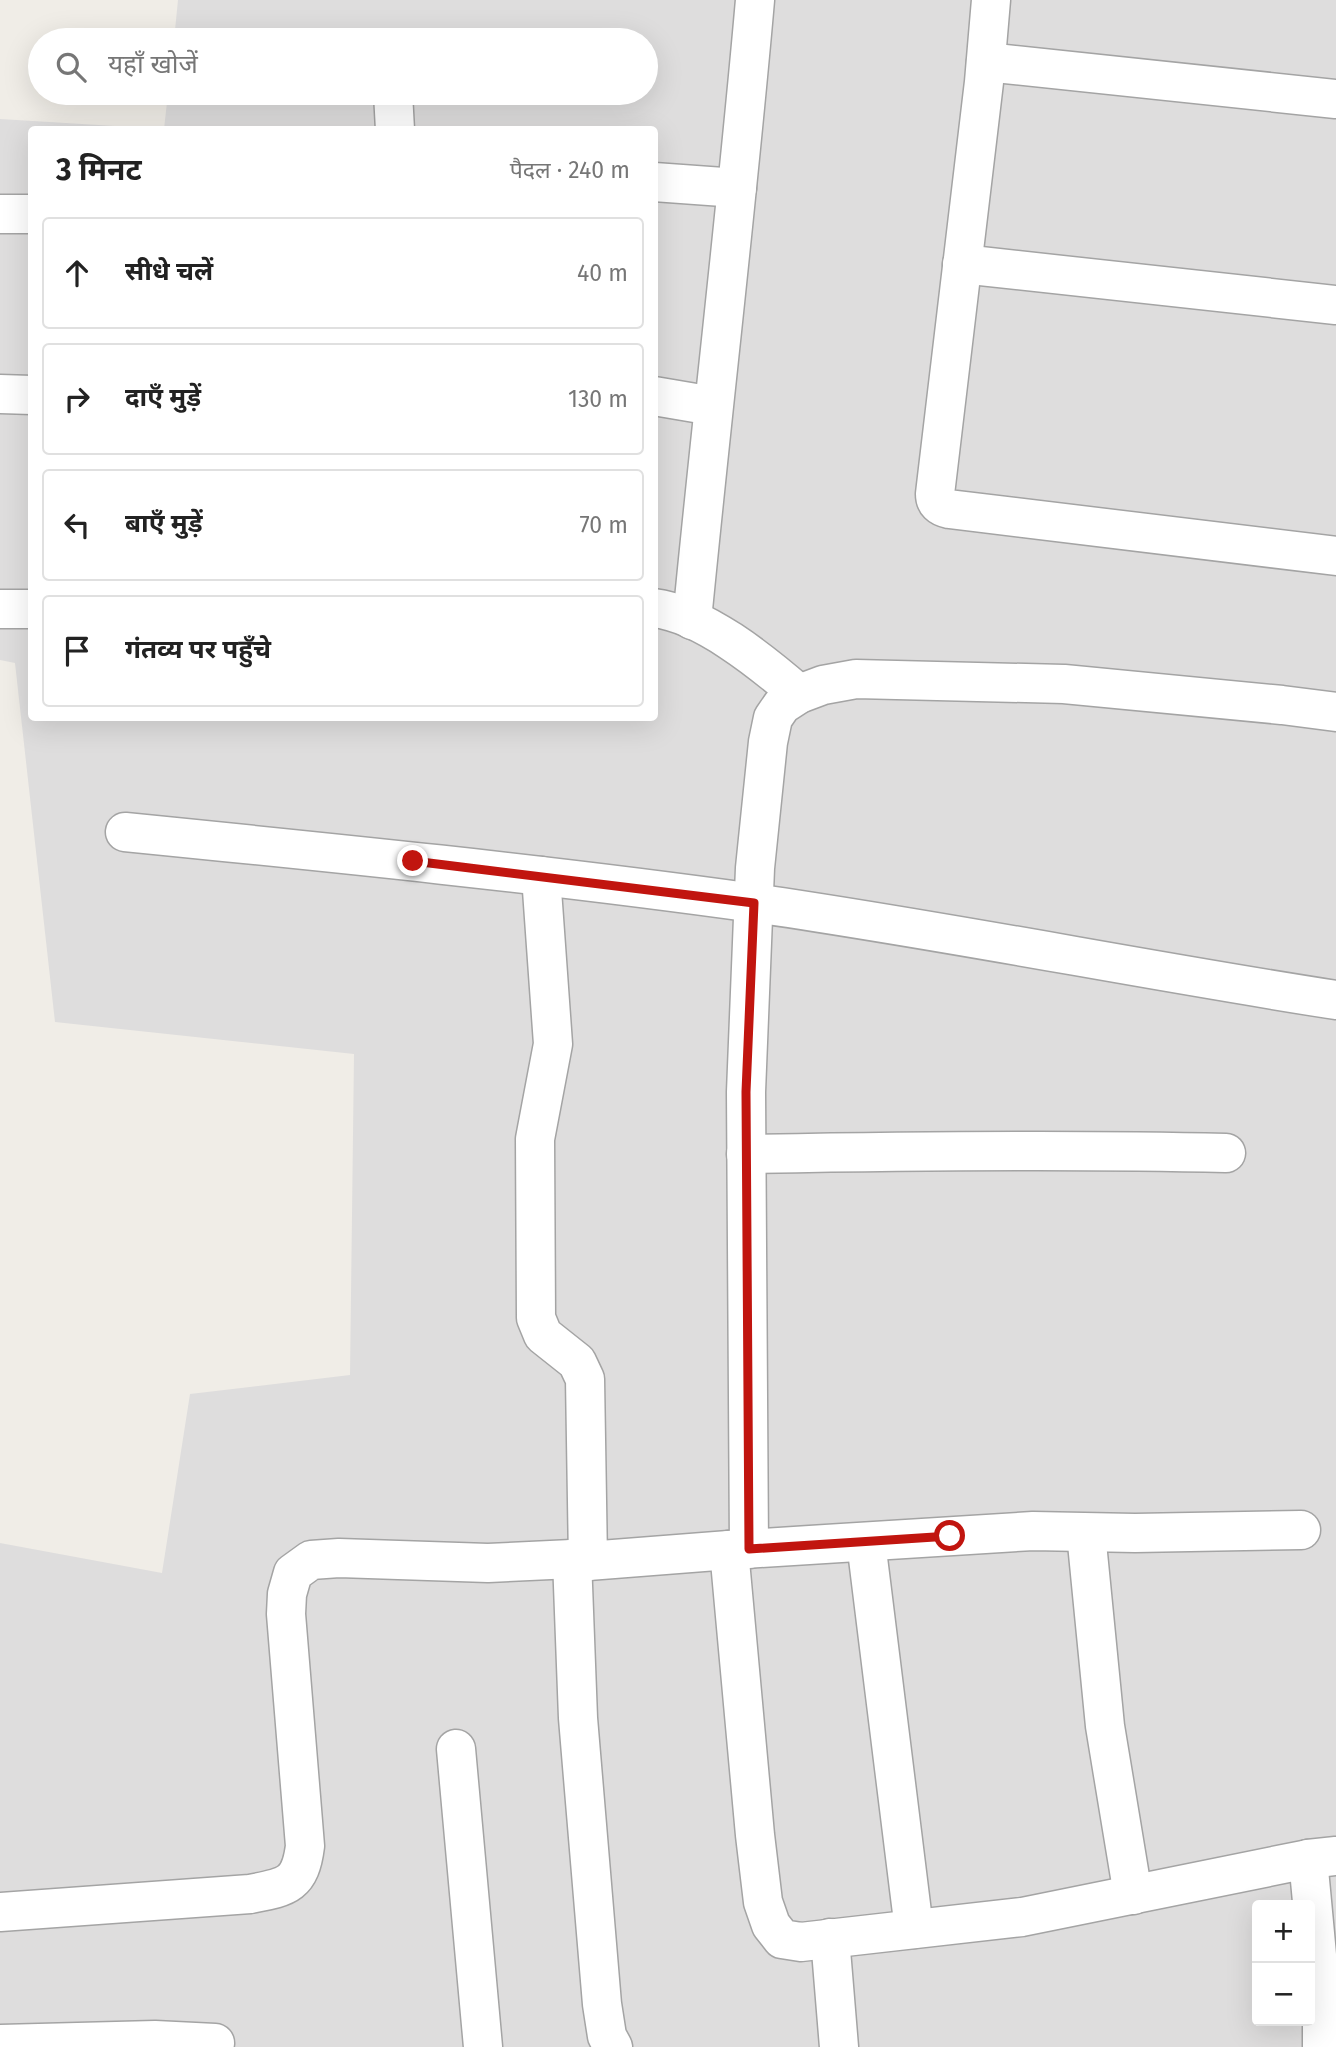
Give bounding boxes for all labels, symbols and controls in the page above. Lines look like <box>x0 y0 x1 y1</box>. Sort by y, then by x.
search box <box>28 28 658 105</box>
icon: search <box>52 48 90 86</box>
text: यहाँ खोजें <box>108 49 198 80</box>
text: 3 मिनट <box>56 152 142 188</box>
text: पैदल · 240 m <box>510 156 630 184</box>
icon: ahead <box>58 254 96 292</box>
text: सीधे चलें <box>125 256 213 287</box>
text: 40 m <box>577 259 628 287</box>
icon: right <box>58 380 96 418</box>
text: दाएँ मुड़ें <box>125 382 201 413</box>
text: 130 m <box>568 385 628 413</box>
icon: left <box>58 506 96 544</box>
text: बाएँ मुड़ें <box>125 508 202 539</box>
text: 70 m <box>579 511 628 539</box>
icon: arrive <box>58 632 96 670</box>
text: गंतव्य पर पहुँचे <box>125 634 271 665</box>
route end <box>397 845 428 876</box>
route start <box>934 1520 965 1551</box>
map controls <box>1252 1900 1315 2026</box>
button: + <box>1252 1900 1315 1963</box>
button: − <box>1252 1963 1315 2026</box>

